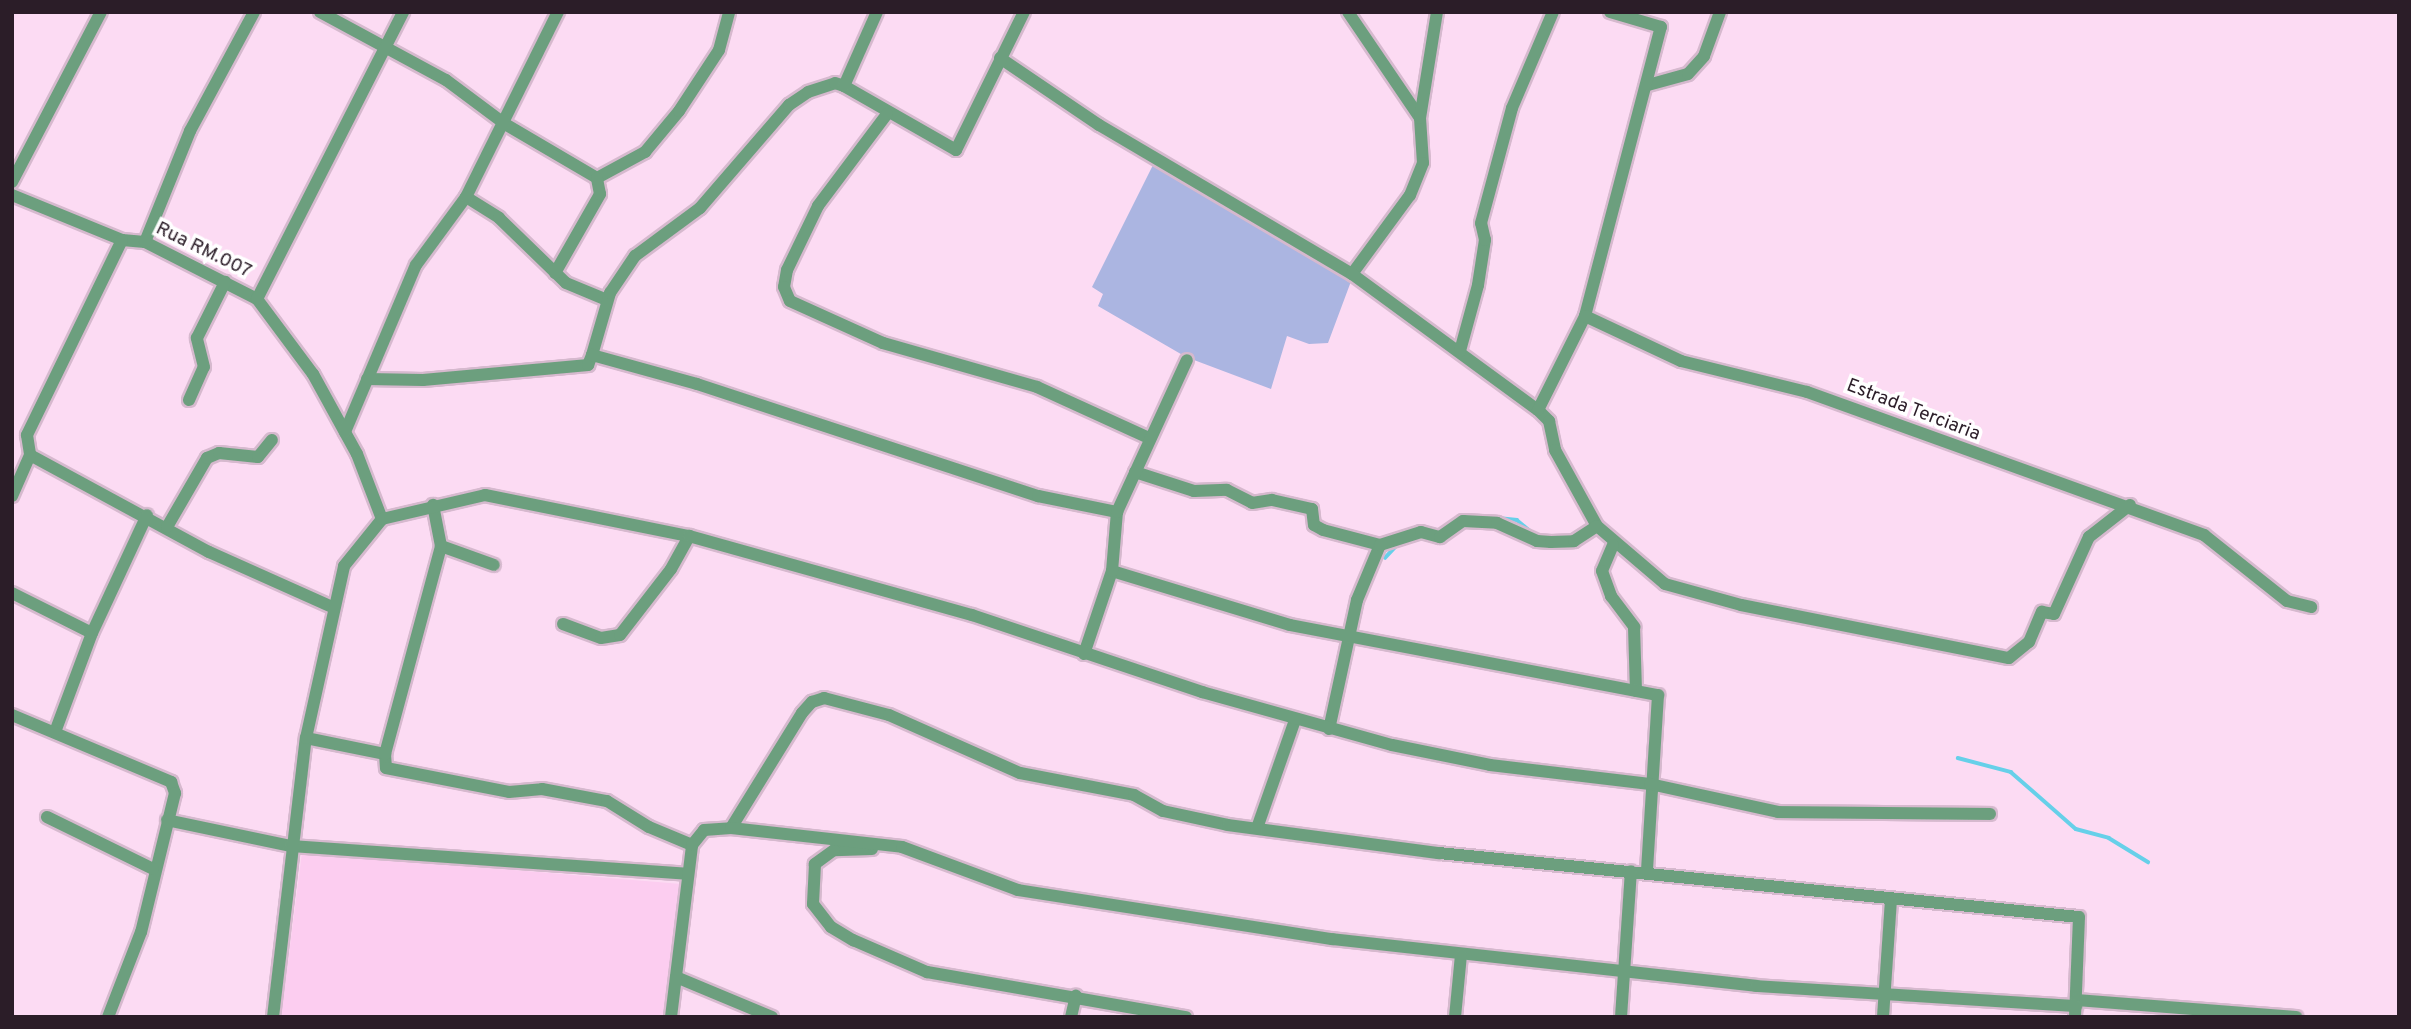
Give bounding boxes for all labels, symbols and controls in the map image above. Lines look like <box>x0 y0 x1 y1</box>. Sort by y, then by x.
street label: Rua RM.007 <box>152 218 254 284</box>
street label: Estrada Terciaria <box>1843 375 1983 447</box>

